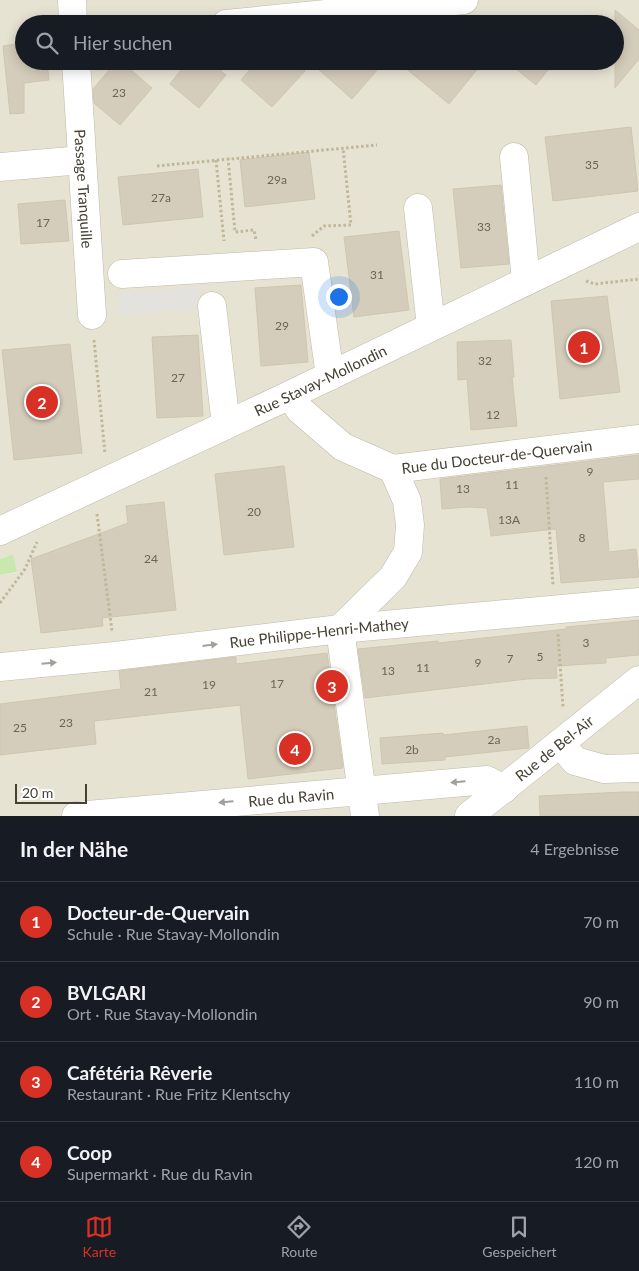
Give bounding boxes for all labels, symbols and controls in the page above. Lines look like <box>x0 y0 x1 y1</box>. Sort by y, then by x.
search box <box>15 15 624 70</box>
icon: search <box>33 29 61 57</box>
text: Hier suchen <box>73 31 172 54</box>
house number: 23 <box>112 85 126 100</box>
street label: Passage Tranquille <box>71 129 97 249</box>
house number: 35 <box>585 157 599 172</box>
house number: 29a <box>267 172 287 187</box>
house number: 27a <box>151 190 171 205</box>
house number: 17 <box>36 215 50 230</box>
house number: 33 <box>477 219 491 234</box>
house number: 31 <box>370 267 384 282</box>
your location <box>326 284 352 310</box>
house number: 29 <box>275 318 289 333</box>
pin: 1 <box>568 328 600 366</box>
street label: Rue Stavay-Mollondin <box>251 341 389 420</box>
house number: 32 <box>478 353 492 368</box>
house number: 27 <box>171 370 185 385</box>
pin: 2 <box>26 383 58 421</box>
house number: 12 <box>486 407 500 422</box>
street label: Rue du Docteur-de-Quervain <box>401 436 593 477</box>
house number: 9 <box>587 464 594 479</box>
house number: 11 <box>505 477 519 492</box>
house number: 13 <box>456 481 470 496</box>
house number: 20 <box>247 504 261 519</box>
house number: 13A <box>498 512 521 527</box>
house number: 8 <box>579 530 586 545</box>
house number: 24 <box>144 551 158 566</box>
street label: Rue Philippe-Henri-Mathey <box>228 614 410 651</box>
house number: 3 <box>583 635 590 650</box>
one-way arrow <box>202 641 218 649</box>
house number: 5 <box>537 649 544 664</box>
house number: 7 <box>507 651 514 666</box>
house number: 9 <box>475 655 482 670</box>
one-way arrow <box>41 658 57 666</box>
house number: 11 <box>416 660 430 675</box>
house number: 13 <box>381 663 395 678</box>
pin: 3 <box>316 667 348 705</box>
house number: 17 <box>270 676 284 691</box>
house number: 19 <box>202 677 216 692</box>
house number: 21 <box>144 684 158 699</box>
street label: Rue de Bel-Air <box>511 711 597 785</box>
house number: 23 <box>59 715 73 730</box>
house number: 25 <box>13 720 27 735</box>
pin: 4 <box>279 730 311 768</box>
house number: 2a <box>488 732 500 747</box>
house number: 2b <box>405 742 419 757</box>
one-way arrow <box>449 778 465 786</box>
scale bar <box>15 781 88 804</box>
text: 20 m <box>22 784 53 801</box>
street label: Rue du Ravin <box>247 784 335 810</box>
one-way arrow <box>218 798 234 806</box>
text: In der Nähe <box>20 836 128 861</box>
text: 4 Ergebnisse <box>530 839 619 858</box>
text: Docteur-de-Quervain <box>67 901 249 924</box>
text: 1 <box>31 912 41 931</box>
text: 70 m <box>583 912 619 931</box>
text: Schule · Rue Stavay-Mollondin <box>67 924 280 943</box>
text: BVLGARI <box>67 981 147 1004</box>
text: 2 <box>31 992 41 1011</box>
text: 90 m <box>583 992 619 1011</box>
text: Ort · Rue Stavay-Mollondin <box>67 1004 258 1023</box>
text: Cafétéria Rêverie <box>67 1061 212 1084</box>
text: 3 <box>31 1072 41 1091</box>
text: 110 m <box>574 1072 619 1091</box>
text: Restaurant · Rue Fritz Klentschy <box>67 1084 290 1103</box>
text: Coop <box>67 1141 112 1164</box>
text: 4 <box>31 1152 41 1171</box>
text: 120 m <box>574 1152 619 1171</box>
text: Supermarkt · Rue du Ravin <box>67 1164 253 1183</box>
tab: Karte <box>82 1213 116 1260</box>
tab: Route <box>281 1213 317 1260</box>
tab: Gespeichert <box>482 1213 557 1260</box>

